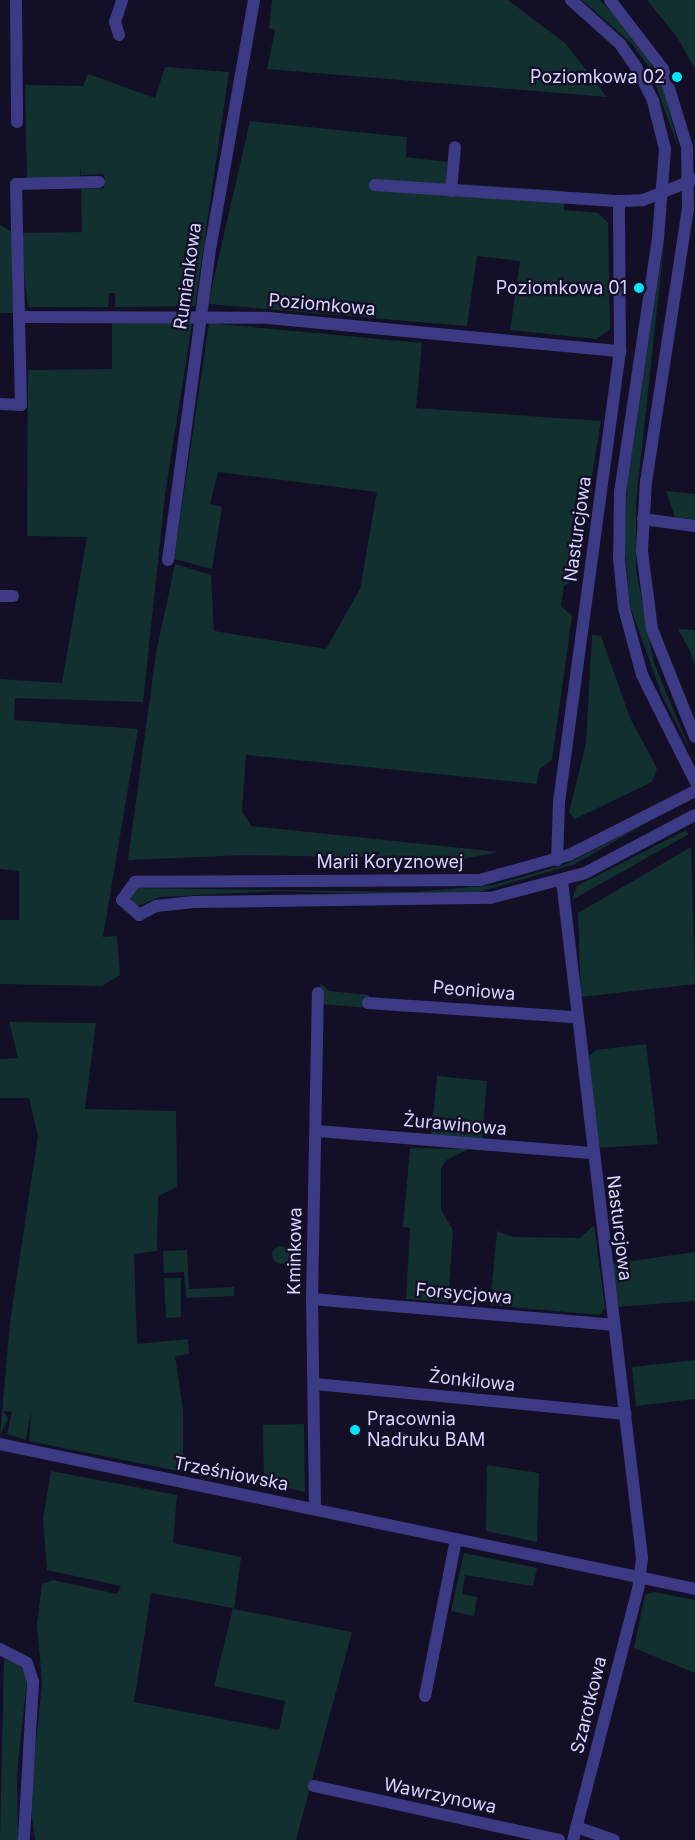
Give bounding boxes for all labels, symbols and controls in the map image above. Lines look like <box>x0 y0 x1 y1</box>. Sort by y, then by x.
place label: Poziomkowa 02 <box>530 66 665 88</box>
marker: Poziomkowa 02 <box>670 70 684 84</box>
street label: Rumiankowa <box>170 221 206 331</box>
place label: Poziomkowa 01 <box>496 277 627 299</box>
marker: Poziomkowa 01 <box>632 281 646 295</box>
street label: Poziomkowa <box>267 290 377 320</box>
street label: Nasturcjowa <box>560 475 596 583</box>
street label: Marii Koryznowej <box>317 851 463 873</box>
street label: Peoniowa <box>432 977 516 1005</box>
street label: Żurawinowa <box>402 1110 508 1140</box>
street label: Nasturcjowa <box>602 1174 636 1282</box>
street label: Kminkowa <box>283 1207 307 1295</box>
street label: Forsycjowa <box>415 1279 513 1309</box>
street label: Żonkilowa <box>428 1366 516 1396</box>
place label: Pracownia Nadruku BAM <box>367 1409 485 1452</box>
marker: Pracownia Nadruku BAM <box>348 1423 362 1437</box>
street label: Trześniowska <box>172 1452 290 1496</box>
street label: Szarotkowa <box>566 1654 612 1756</box>
street label: Wawrzynowa <box>382 1774 498 1818</box>

